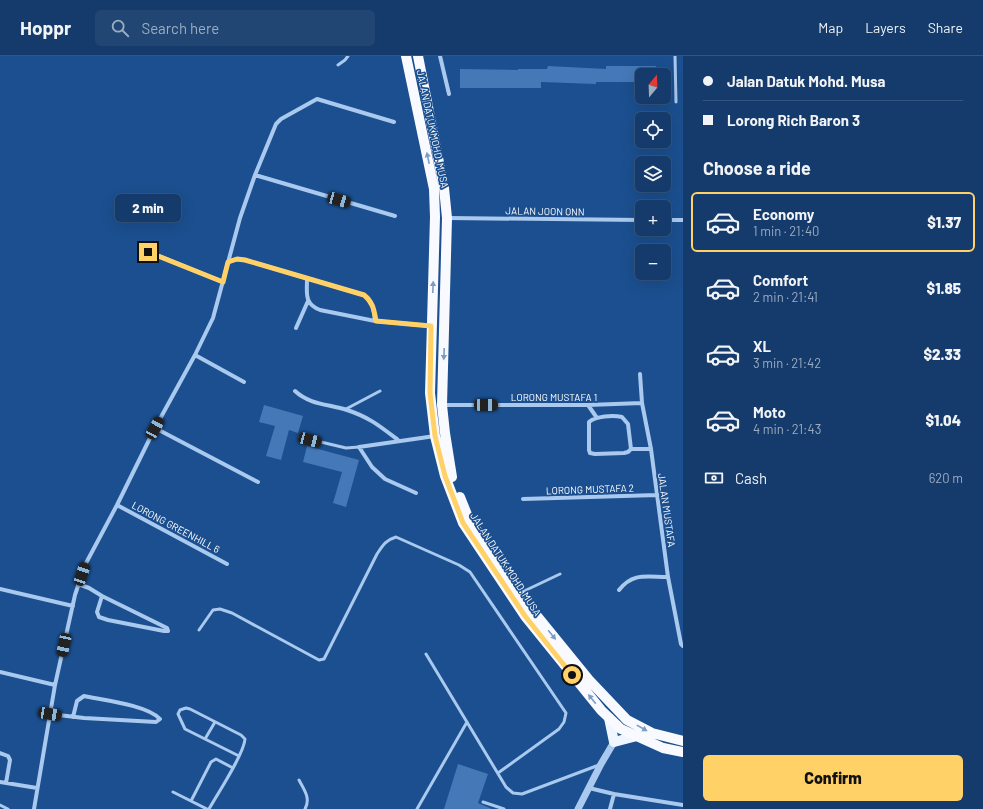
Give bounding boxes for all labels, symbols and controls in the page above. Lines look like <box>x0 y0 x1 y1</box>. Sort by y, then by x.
search box <box>95 10 375 46</box>
text: Hoppr <box>20 16 71 39</box>
icon: search <box>109 17 131 39</box>
text: Search here <box>141 19 219 37</box>
text: Map <box>818 19 843 36</box>
text: Layers <box>865 19 906 36</box>
text: Share <box>928 19 963 36</box>
north arrow <box>635 68 671 104</box>
map controls <box>635 68 671 280</box>
street label: JALAN DATUK MOHD. MUSA <box>415 69 451 189</box>
text: Jalan Datuk Mohd. Musa <box>727 72 885 90</box>
text: Lorong Rich Baron 3 <box>727 111 860 129</box>
button: locate <box>635 112 671 148</box>
one-way arrow <box>424 152 430 164</box>
button: layers <box>635 156 671 192</box>
text: Choose a ride <box>703 157 811 179</box>
car <box>326 191 352 209</box>
callout: 2 min <box>115 194 181 222</box>
text: 2 min <box>132 200 164 216</box>
button: + <box>635 200 671 236</box>
street label: JALAN JOON ONN <box>505 204 585 218</box>
icon: car <box>705 204 741 240</box>
text: Economy <box>753 205 814 223</box>
text: $1.37 <box>927 213 961 231</box>
text: 1 min · 21:40 <box>753 223 819 239</box>
route end <box>139 243 157 261</box>
button: − <box>635 244 671 280</box>
icon: car <box>705 270 741 306</box>
text: Comfort <box>753 271 808 289</box>
text: $1.85 <box>927 279 961 297</box>
one-way arrow <box>429 281 436 293</box>
text: 2 min · 21:41 <box>753 289 818 305</box>
icon: car <box>705 336 741 372</box>
text: XL <box>753 337 771 355</box>
text: $2.33 <box>923 345 961 363</box>
one-way arrow <box>441 348 447 361</box>
text: 3 min · 21:42 <box>753 355 821 371</box>
street label: LORONG MUSTAFA 1 <box>511 391 597 403</box>
car <box>474 399 498 411</box>
icon: car <box>705 402 741 438</box>
text: Moto <box>753 403 786 421</box>
text: $1.04 <box>925 411 961 429</box>
car <box>144 415 166 441</box>
text: 4 min · 21:43 <box>753 421 821 437</box>
car <box>297 431 323 449</box>
icon: cash <box>703 467 725 489</box>
text: Cash <box>735 469 767 487</box>
text: 620 m <box>929 470 963 486</box>
street label: JALAN MUSTAFA <box>656 472 678 548</box>
street label: LORONG MUSTAFA 2 <box>546 481 634 497</box>
street label: LORONG GREENHILL 6 <box>130 499 222 555</box>
street label: JALAN DATUK MOHD. MUSA <box>468 510 544 618</box>
car <box>73 561 91 587</box>
one-way arrow <box>548 630 557 641</box>
car <box>56 632 72 658</box>
route start <box>563 666 581 684</box>
one-way arrow <box>587 693 596 704</box>
car <box>37 706 63 722</box>
one-way arrow <box>636 725 648 731</box>
button: Confirm <box>703 755 963 801</box>

